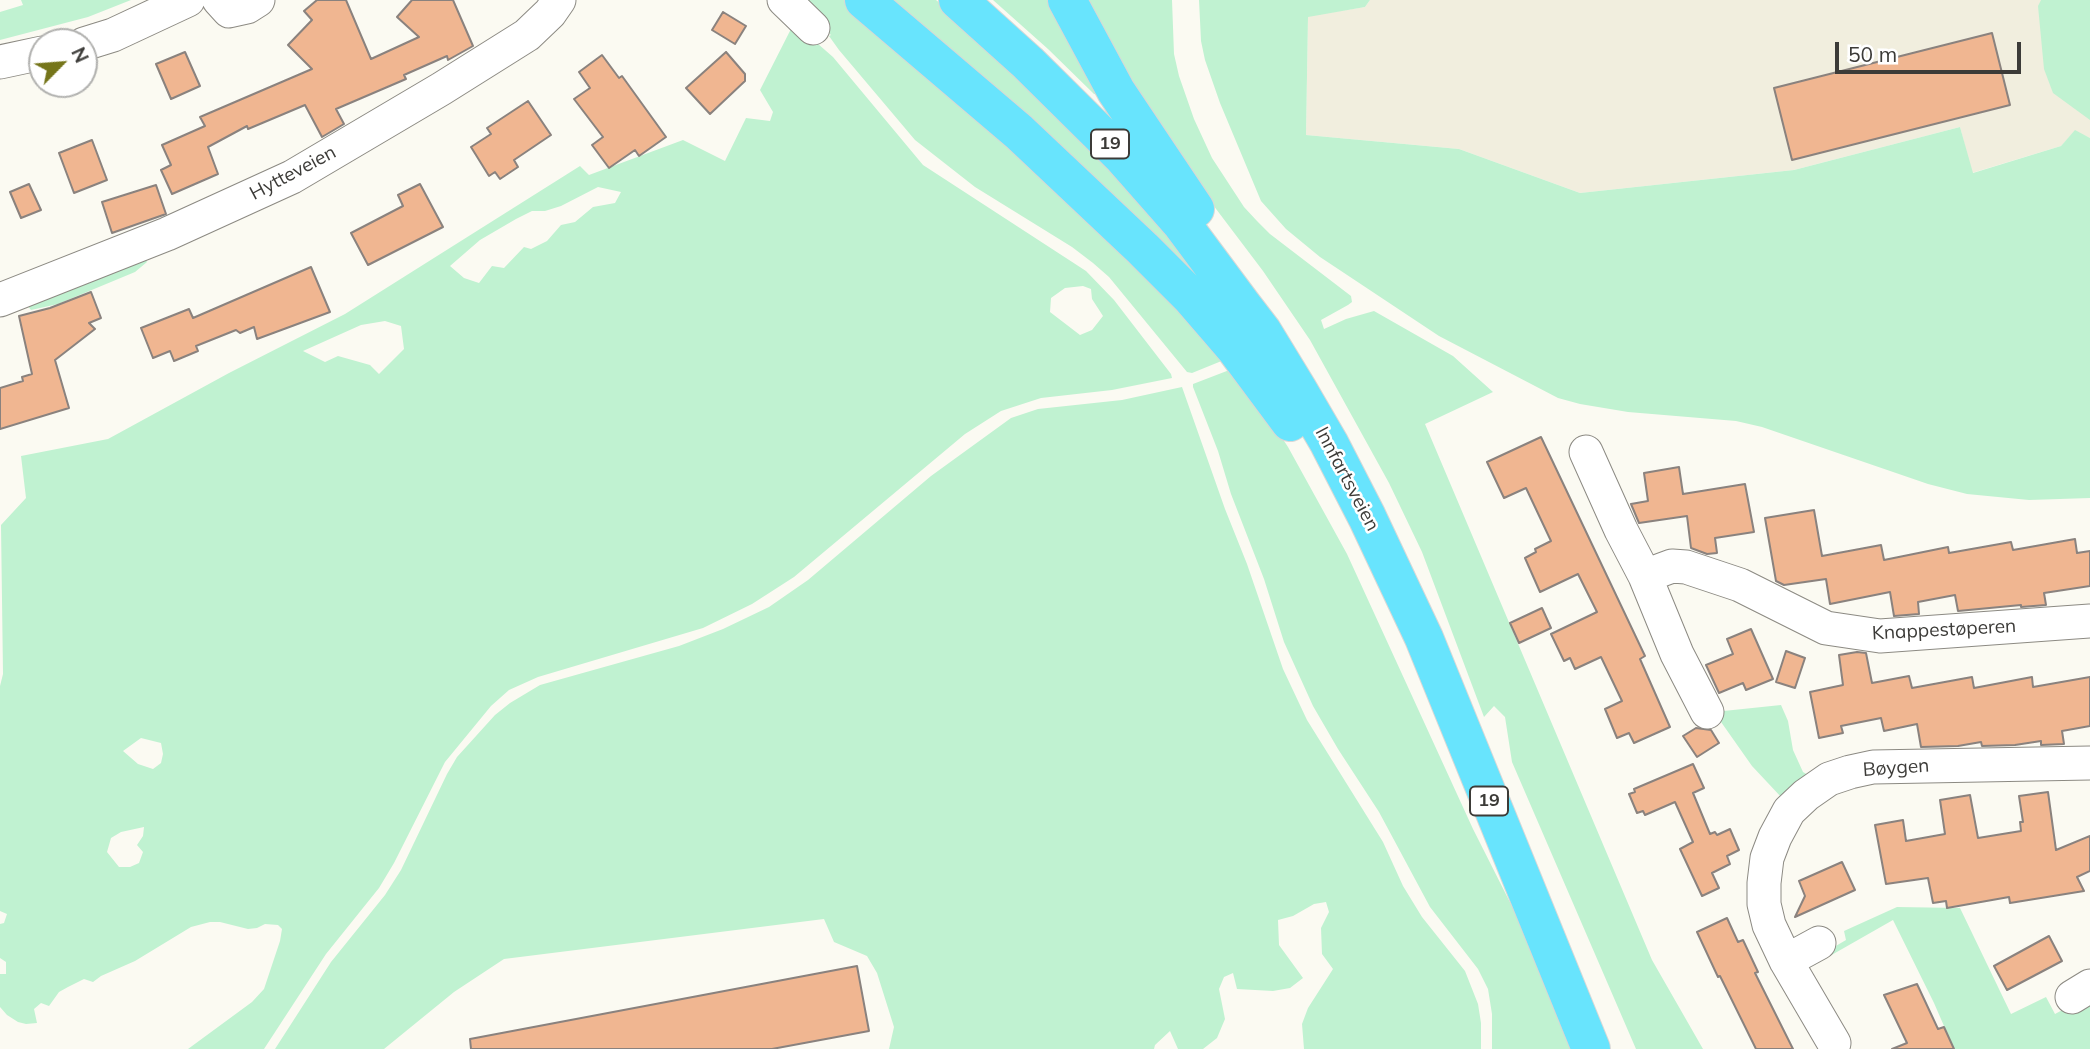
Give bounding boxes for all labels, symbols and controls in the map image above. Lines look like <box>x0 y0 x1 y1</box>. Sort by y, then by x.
north arrow <box>28 28 98 98</box>
scale bar <box>1838 28 2024 72</box>
text: 50 m <box>1848 41 1897 67</box>
text: N <box>66 43 94 67</box>
road number: 19 <box>1091 130 1129 159</box>
street label: Hytteveien <box>246 141 340 205</box>
street label: Innfartsveien <box>1310 423 1384 535</box>
street label: Knappestøperen <box>1871 615 2017 645</box>
street label: Bøygen <box>1862 754 1930 782</box>
road number: 19 <box>1470 786 1508 816</box>

